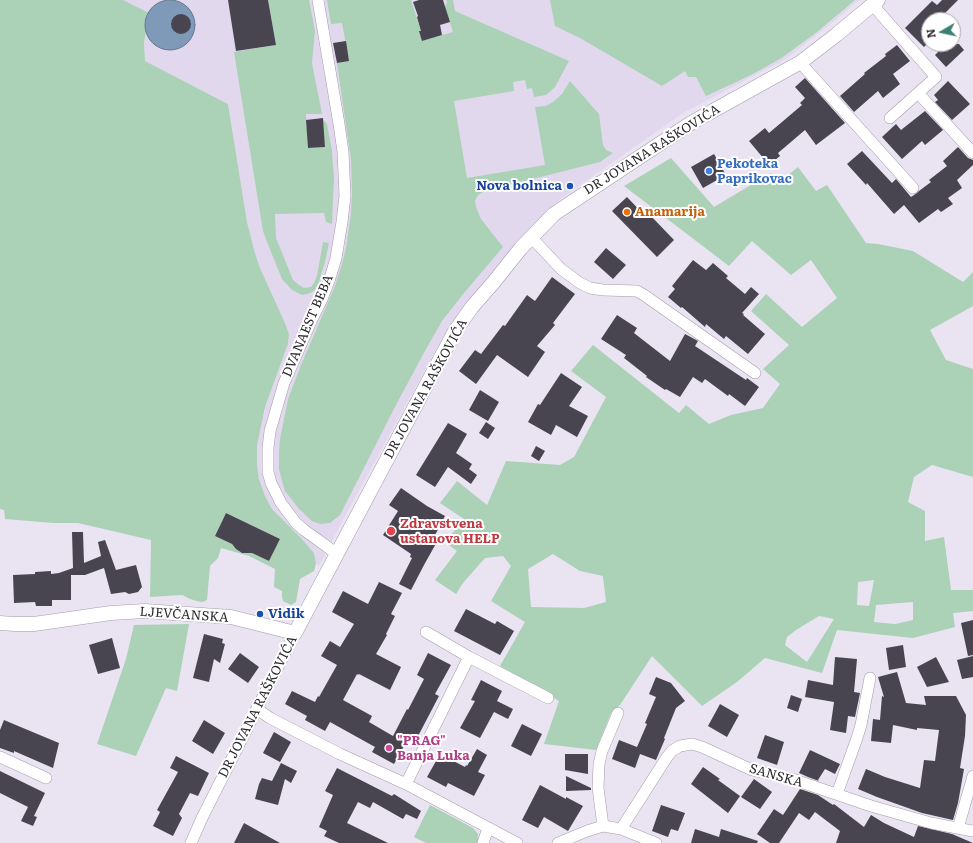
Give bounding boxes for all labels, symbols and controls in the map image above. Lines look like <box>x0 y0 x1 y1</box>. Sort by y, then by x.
north arrow <box>921 12 961 52</box>
text: N <box>922 28 939 40</box>
street label: DR JOVANA RAŠKOVIĆA <box>581 102 723 198</box>
place label: Pekoteka Paprikovac <box>717 156 792 187</box>
marker: Pekoteka Paprikovac <box>704 166 714 176</box>
place label: Nova bolnica <box>476 178 562 194</box>
marker: Nova bolnica <box>565 181 575 191</box>
place label: Anamarija <box>635 204 705 220</box>
marker: Anamarija <box>622 207 632 217</box>
street label: DVANAEST BEBA <box>279 273 337 379</box>
street label: DR JOVANA RAŠKOVIĆA <box>381 316 471 462</box>
place label: Zdravstvena ustanova HELP <box>400 516 500 547</box>
marker: Zdravstvena ustanova HELP <box>385 525 397 537</box>
street label: LJEVČANSKA <box>139 604 229 626</box>
place label: Vidik <box>268 606 304 622</box>
marker: Vidik <box>255 609 265 619</box>
street label: DR JOVANA RAŠKOVIĆA <box>215 633 301 781</box>
place label: "PRAG" Banja Luka <box>397 733 470 764</box>
marker: "PRAG" Banja Luka <box>384 743 394 753</box>
street label: SANSKA <box>747 761 805 791</box>

